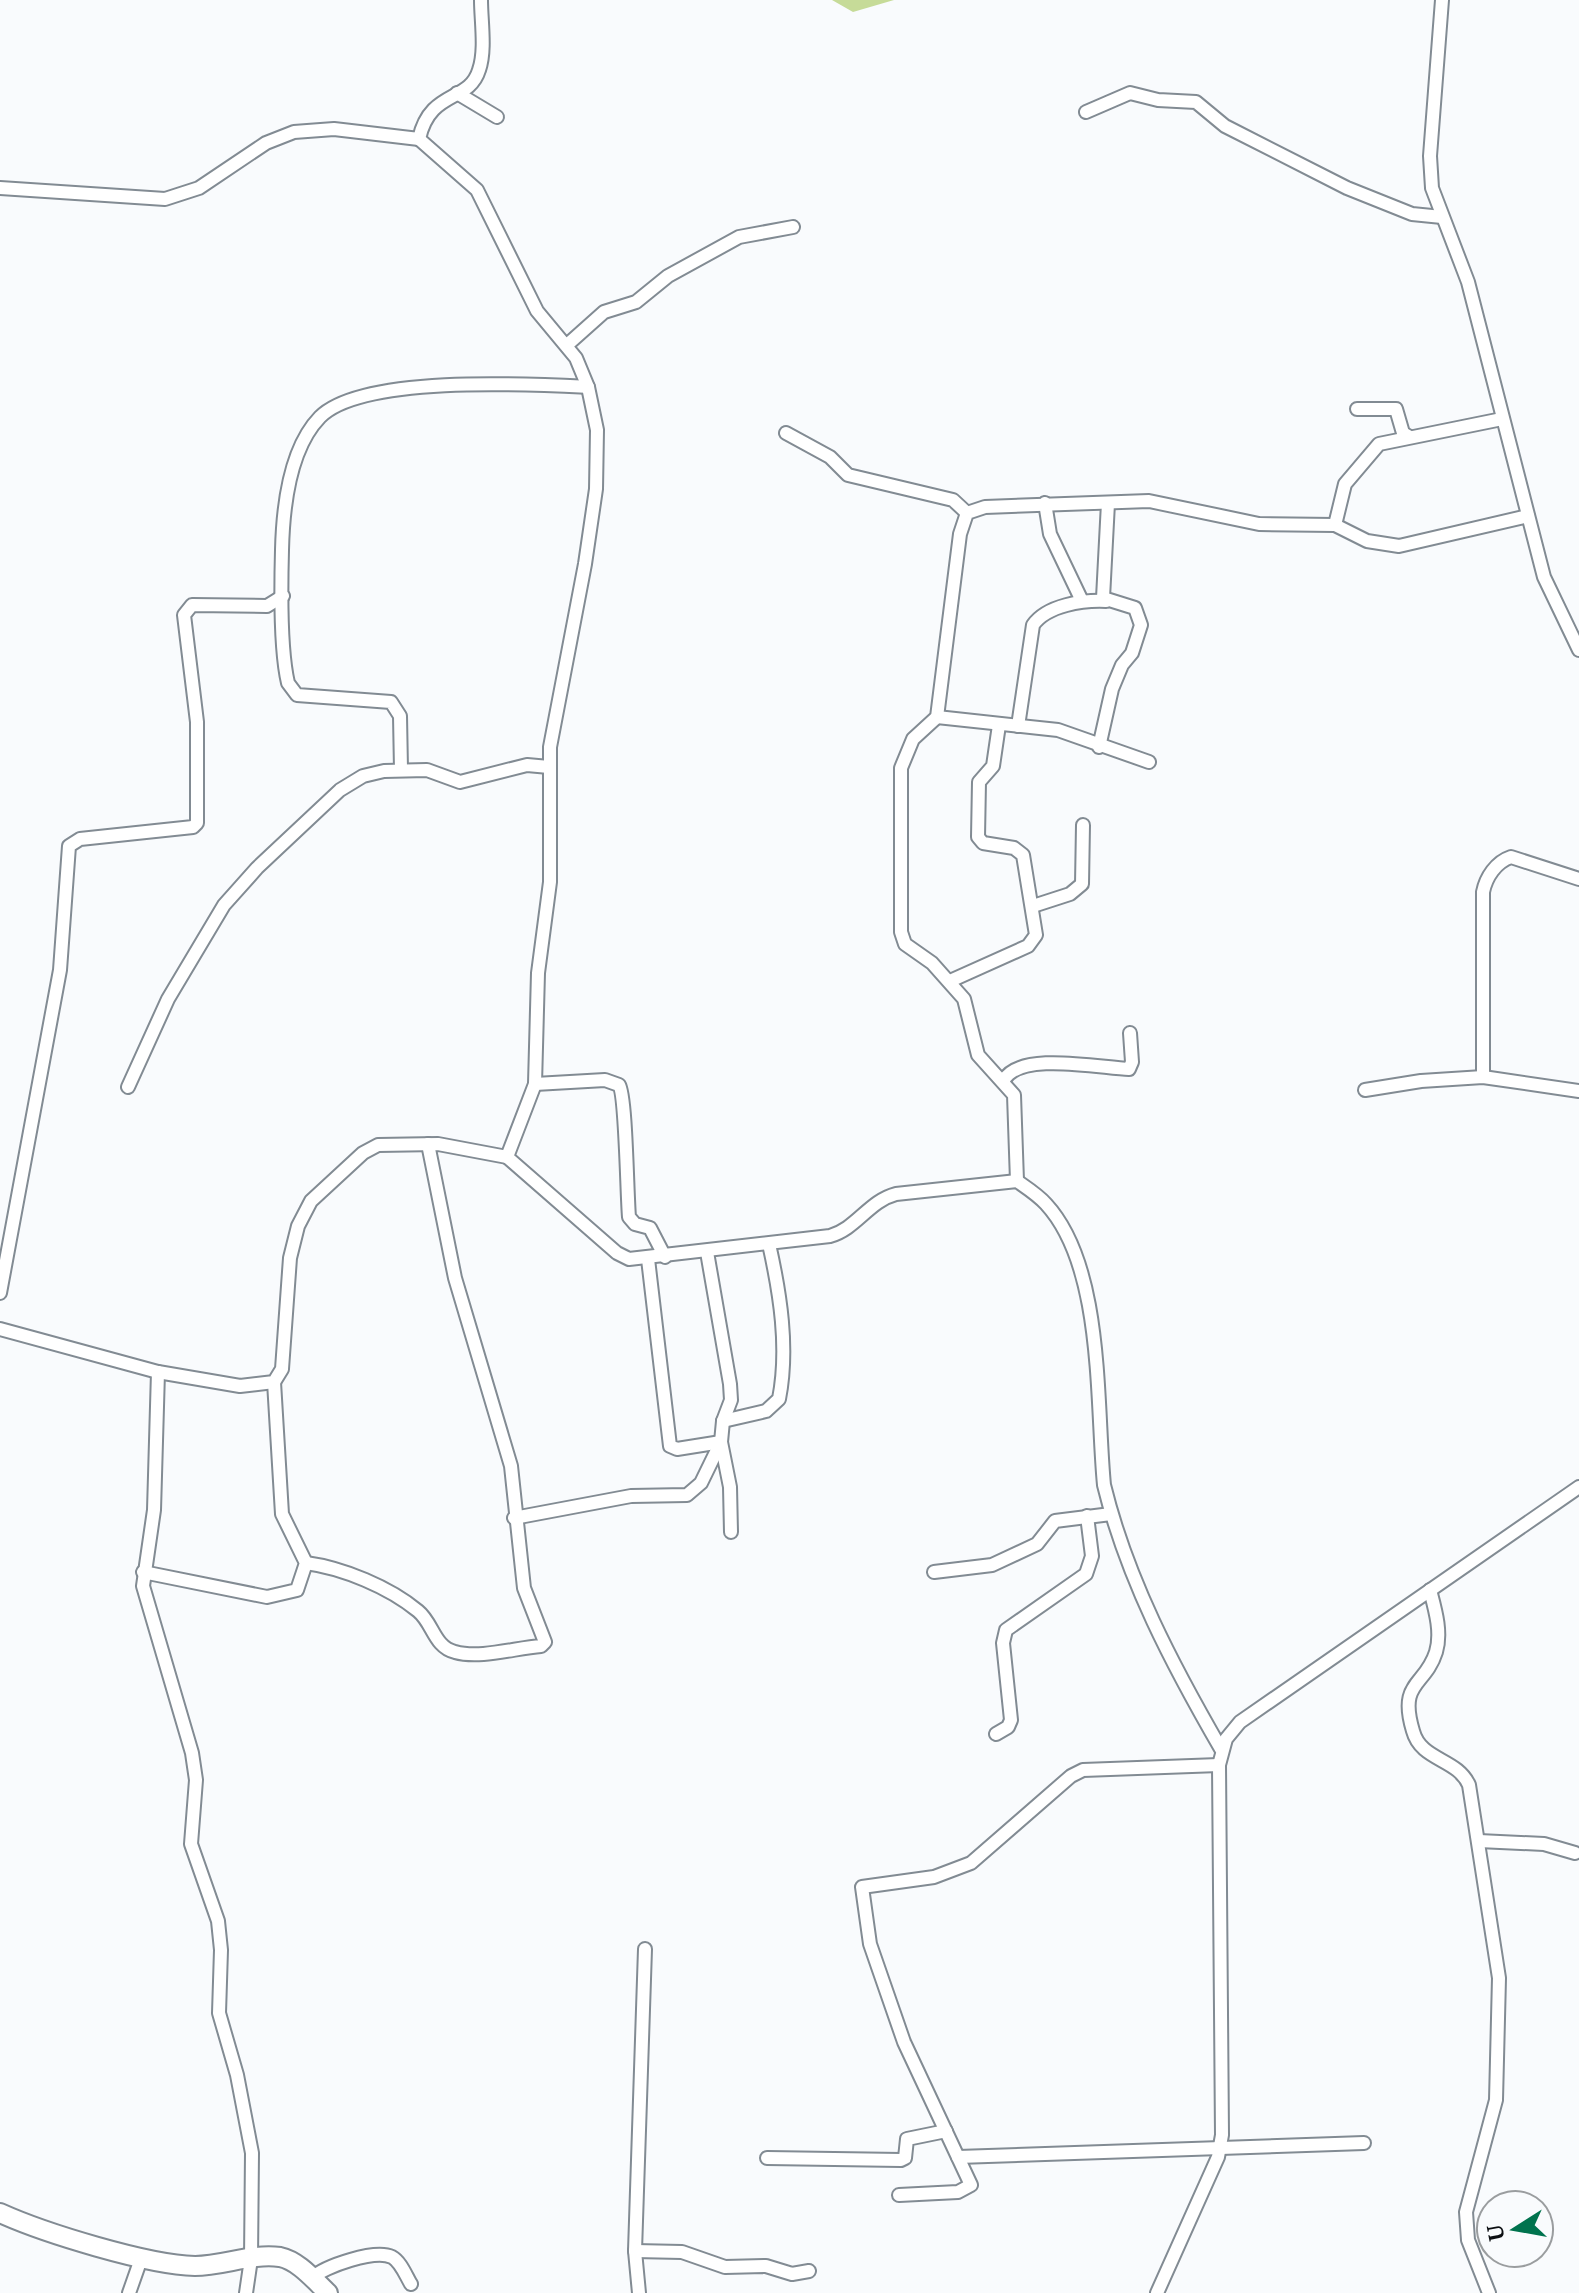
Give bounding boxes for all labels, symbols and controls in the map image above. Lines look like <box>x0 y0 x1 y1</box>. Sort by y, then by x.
north arrow <box>1475 2189 1555 2269</box>
text: U <box>1479 2222 1511 2243</box>

